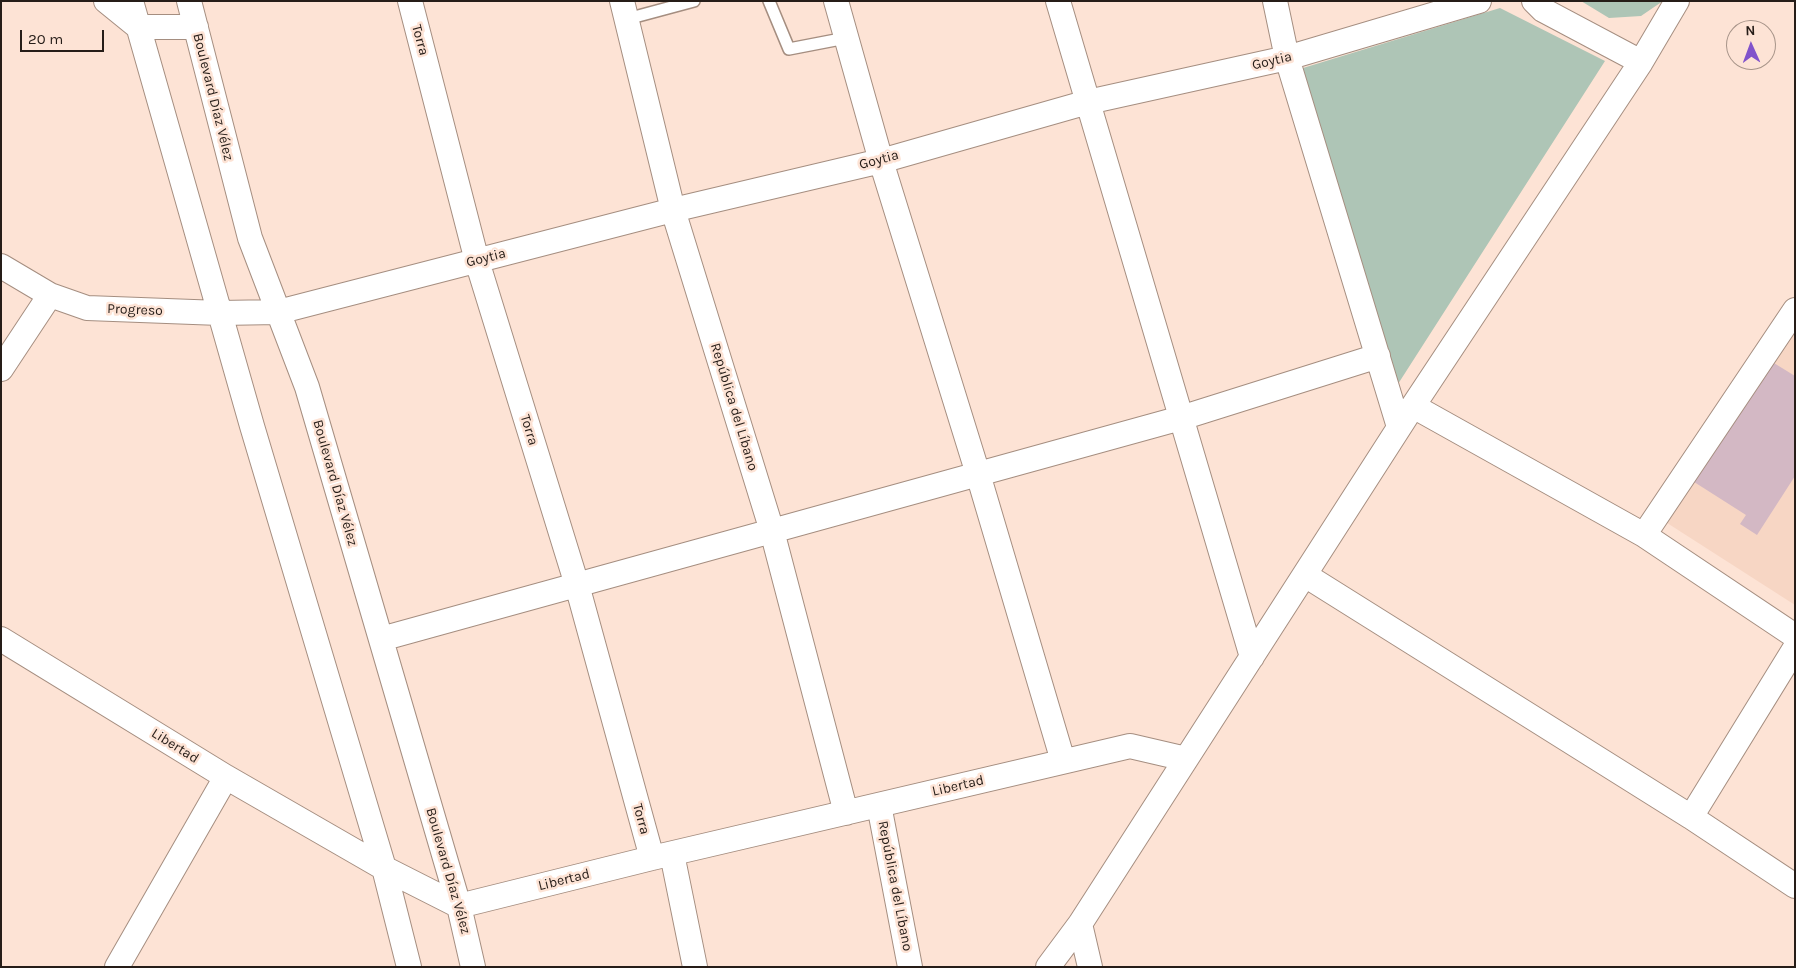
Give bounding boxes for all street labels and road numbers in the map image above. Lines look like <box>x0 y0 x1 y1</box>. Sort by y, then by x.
street label: Torra <box>408 23 432 57</box>
street label: Boulevard Díaz Vélez <box>189 32 237 162</box>
street label: Goytia <box>1250 48 1294 74</box>
street label: Goytia <box>857 147 901 173</box>
street label: Goytia <box>464 245 508 271</box>
street label: Progreso <box>107 301 163 319</box>
street label: República del Líbano <box>707 341 761 473</box>
street label: Torra <box>516 413 542 447</box>
street label: Boulevard Díaz Vélez <box>309 418 361 548</box>
street label: Libertad <box>148 725 202 767</box>
street label: Libertad <box>931 772 985 800</box>
street label: Torra <box>629 802 653 836</box>
street label: Boulevard Díaz Vélez <box>422 806 474 936</box>
street label: República del Líbano <box>874 819 916 953</box>
street label: Libertad <box>536 865 592 895</box>

